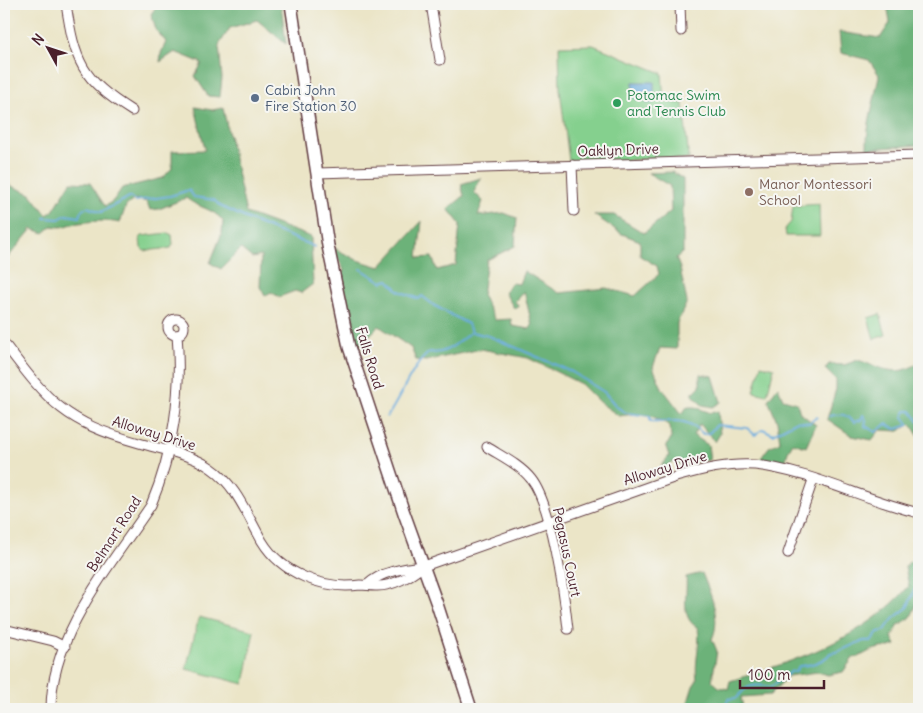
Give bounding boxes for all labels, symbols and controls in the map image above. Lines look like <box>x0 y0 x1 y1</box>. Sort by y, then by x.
north arrow <box>22 22 72 72</box>
text: N <box>28 30 48 49</box>
place label: Cabin John Fire Station 30 <box>265 81 357 115</box>
place label: Potomac Swim and Tennis Club <box>627 86 726 120</box>
marker: Cabin John Fire Station 30 <box>249 92 261 104</box>
marker: Potomac Swim and Tennis Club <box>611 97 623 109</box>
street label: Oaklyn Drive <box>577 140 659 160</box>
place label: Manor Montessori School <box>759 175 872 209</box>
marker: Manor Montessori School <box>743 186 755 198</box>
street label: Falls Road <box>352 325 388 391</box>
street label: Alloway Drive <box>110 412 198 454</box>
street label: Alloway Drive <box>621 447 709 489</box>
street label: Belmart Road <box>83 493 145 575</box>
street label: Pegasus Court <box>549 506 585 599</box>
scale bar <box>740 658 824 690</box>
text: 100 m <box>748 665 790 684</box>

